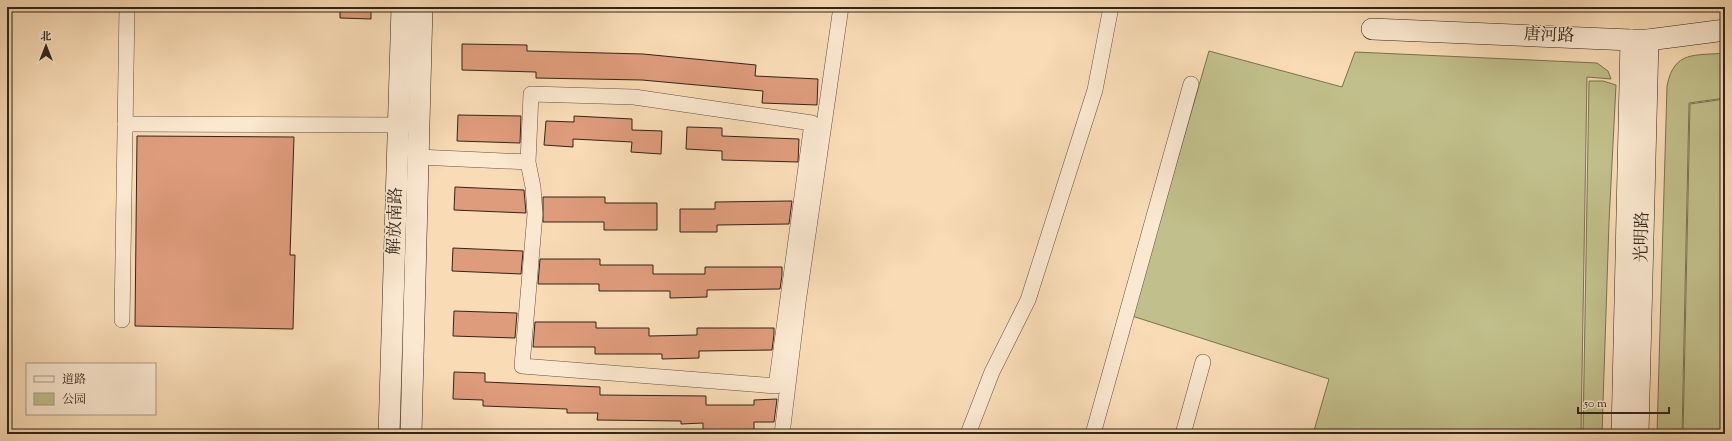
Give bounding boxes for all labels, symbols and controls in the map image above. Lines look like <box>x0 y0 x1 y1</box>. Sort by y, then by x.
street label: 唐河路 <box>1523 23 1575 49</box>
north arrow <box>26 26 66 66</box>
text: 北 <box>41 29 52 45</box>
street label: 解放南路 <box>383 187 409 255</box>
street label: 光明路 <box>1631 211 1655 263</box>
legend <box>26 363 156 415</box>
text: 道路 <box>62 371 86 389</box>
scale bar <box>1578 389 1669 415</box>
text: 公园 <box>62 391 86 409</box>
text: 50 m <box>1583 395 1607 413</box>

